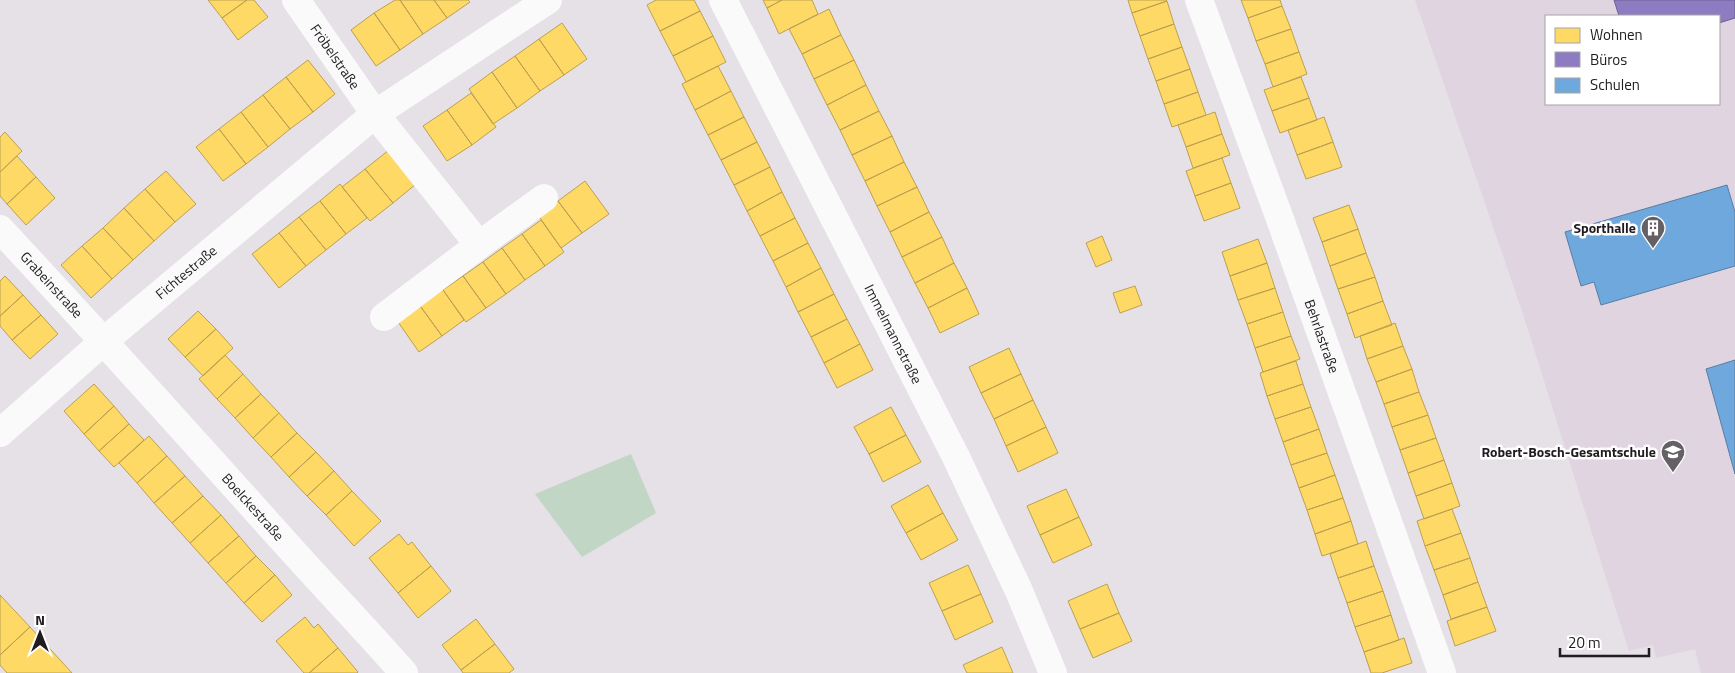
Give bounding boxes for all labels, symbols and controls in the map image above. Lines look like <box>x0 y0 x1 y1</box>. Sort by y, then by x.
legend <box>1545 15 1720 105</box>
street label: Fröbelstraße <box>306 19 366 93</box>
text: Wohnen <box>1590 23 1643 46</box>
text: Büros <box>1590 48 1627 71</box>
text: Schulen <box>1590 73 1640 96</box>
building icon: Sporthalle <box>1640 215 1666 249</box>
place label: Sporthalle <box>1573 217 1636 238</box>
street label: Fichtestraße <box>151 240 221 304</box>
street label: Grabeinstraße <box>16 246 88 322</box>
street label: Immelmannstraße <box>860 280 928 387</box>
street label: Behrlastraße <box>1300 296 1345 376</box>
school or university icon: Robert-Bosch-Gesamtschule <box>1660 439 1686 473</box>
place label: Robert-Bosch-Gesamtschule <box>1481 441 1656 462</box>
street label: Boelckestraße <box>217 468 290 545</box>
north arrow <box>15 608 65 658</box>
text: N <box>35 609 45 630</box>
scale bar <box>1560 626 1649 658</box>
text: 20 m <box>1568 631 1601 654</box>

